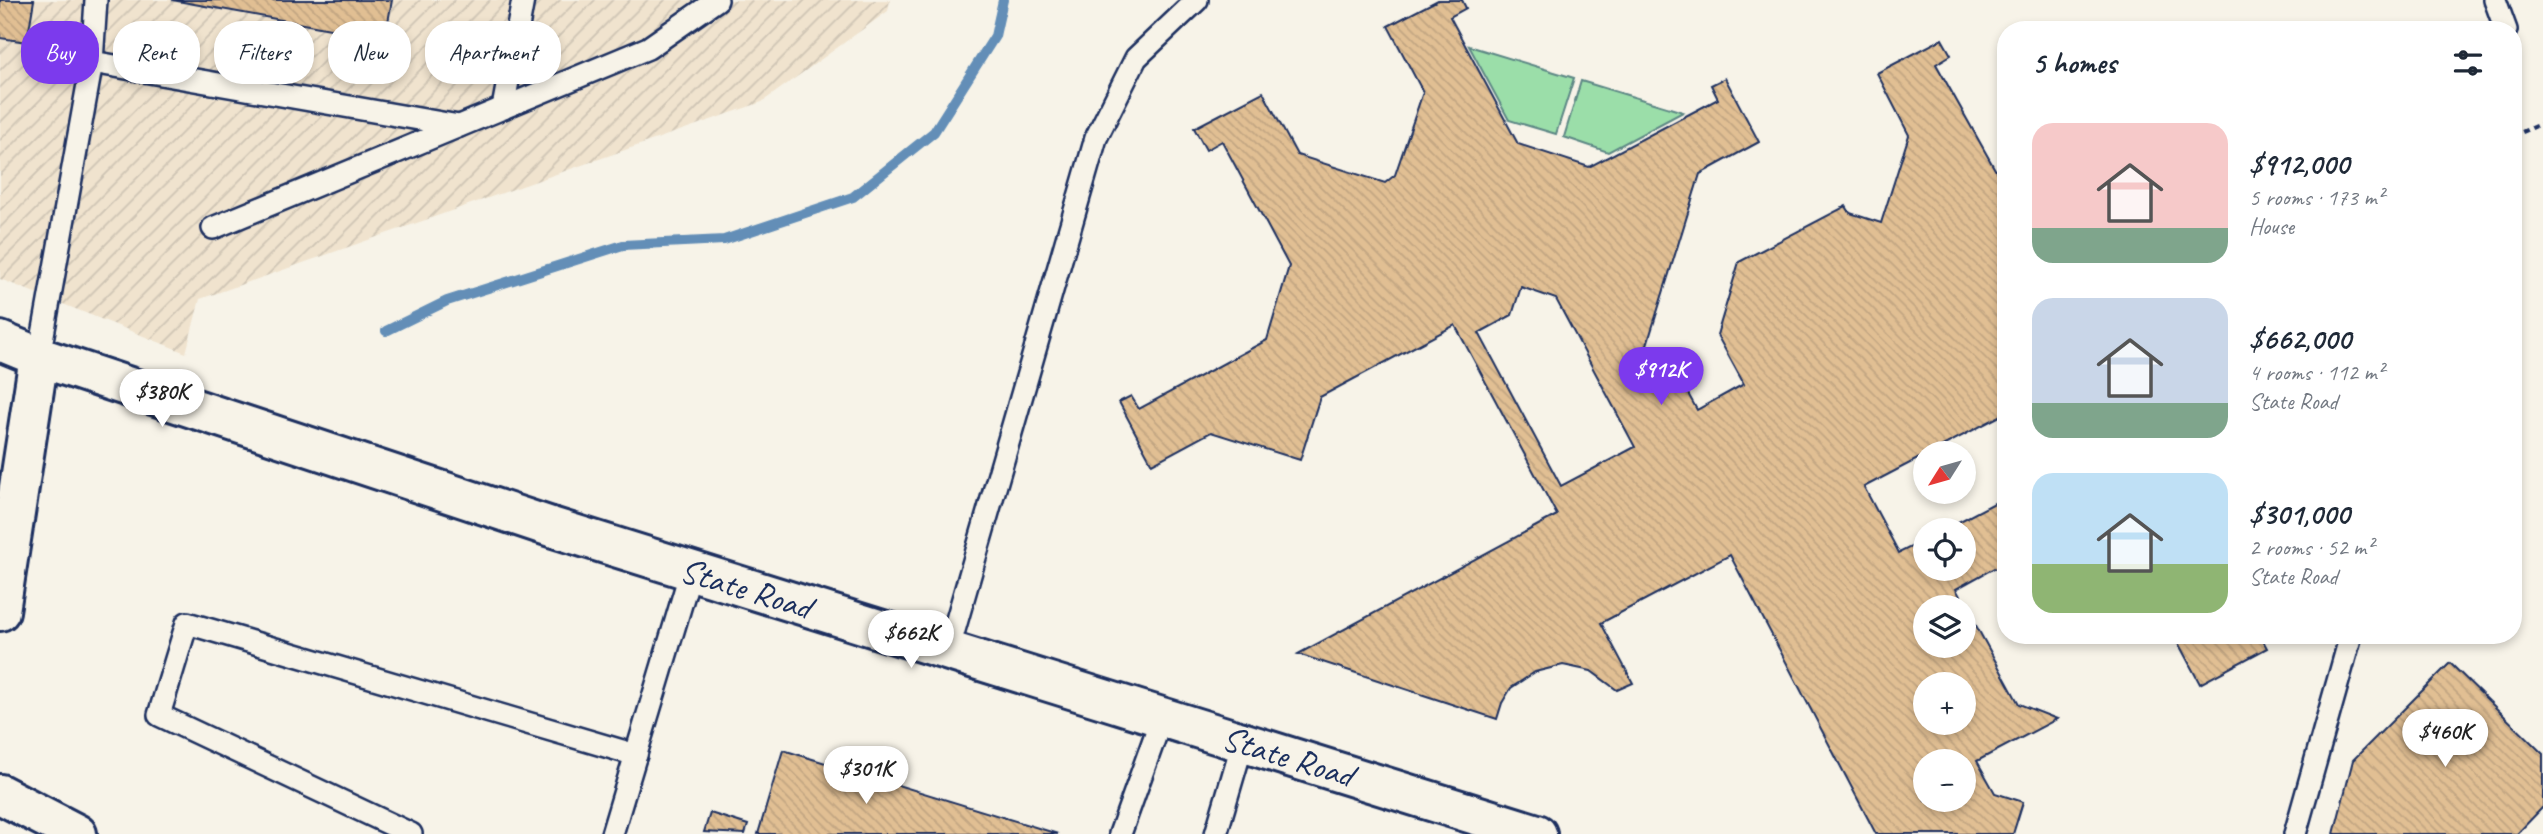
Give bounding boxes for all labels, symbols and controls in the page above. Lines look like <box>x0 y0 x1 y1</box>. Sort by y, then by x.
chip: Buy <box>21 21 99 84</box>
chip: Rent <box>113 21 200 84</box>
chip: Filters <box>214 21 314 84</box>
chip: New <box>328 21 411 84</box>
chip: Apartment <box>425 21 561 84</box>
text: 5 homes <box>2032 44 2116 82</box>
icon: filters <box>2449 44 2487 82</box>
text: $912,000 <box>2249 145 2349 183</box>
icon: home <box>2088 151 2172 235</box>
text: 5 rooms · 173 m² <box>2249 183 2384 212</box>
text: House <box>2249 212 2294 241</box>
text: $662,000 <box>2249 320 2351 358</box>
icon: home <box>2088 326 2172 410</box>
pin: $912K <box>1612 348 1710 407</box>
text: $912K <box>1635 355 1687 384</box>
text: 4 rooms · 112 m² <box>2249 358 2384 387</box>
pin: $380K <box>113 370 211 429</box>
text: $380K <box>135 377 189 406</box>
text: State Road <box>2249 387 2338 416</box>
north arrow <box>1913 441 1976 504</box>
map controls <box>1913 441 1976 812</box>
text: $301,000 <box>2249 495 2349 533</box>
icon: home <box>2088 501 2172 585</box>
button: locate <box>1913 518 1976 581</box>
text: 2 rooms · 52 m² <box>2249 533 2373 562</box>
street label: State Road <box>675 547 822 631</box>
text: State Road <box>2249 562 2338 591</box>
button: layers <box>1913 595 1976 658</box>
pin: $662K <box>862 610 960 670</box>
text: $662K <box>884 618 938 647</box>
button: + <box>1913 672 1976 735</box>
pin: $460K <box>2396 710 2494 769</box>
street label: State Road <box>1217 715 1364 799</box>
text: $460K <box>2418 717 2472 746</box>
pin: $301K <box>817 746 915 806</box>
button: − <box>1913 749 1976 812</box>
text: $301K <box>839 754 893 783</box>

